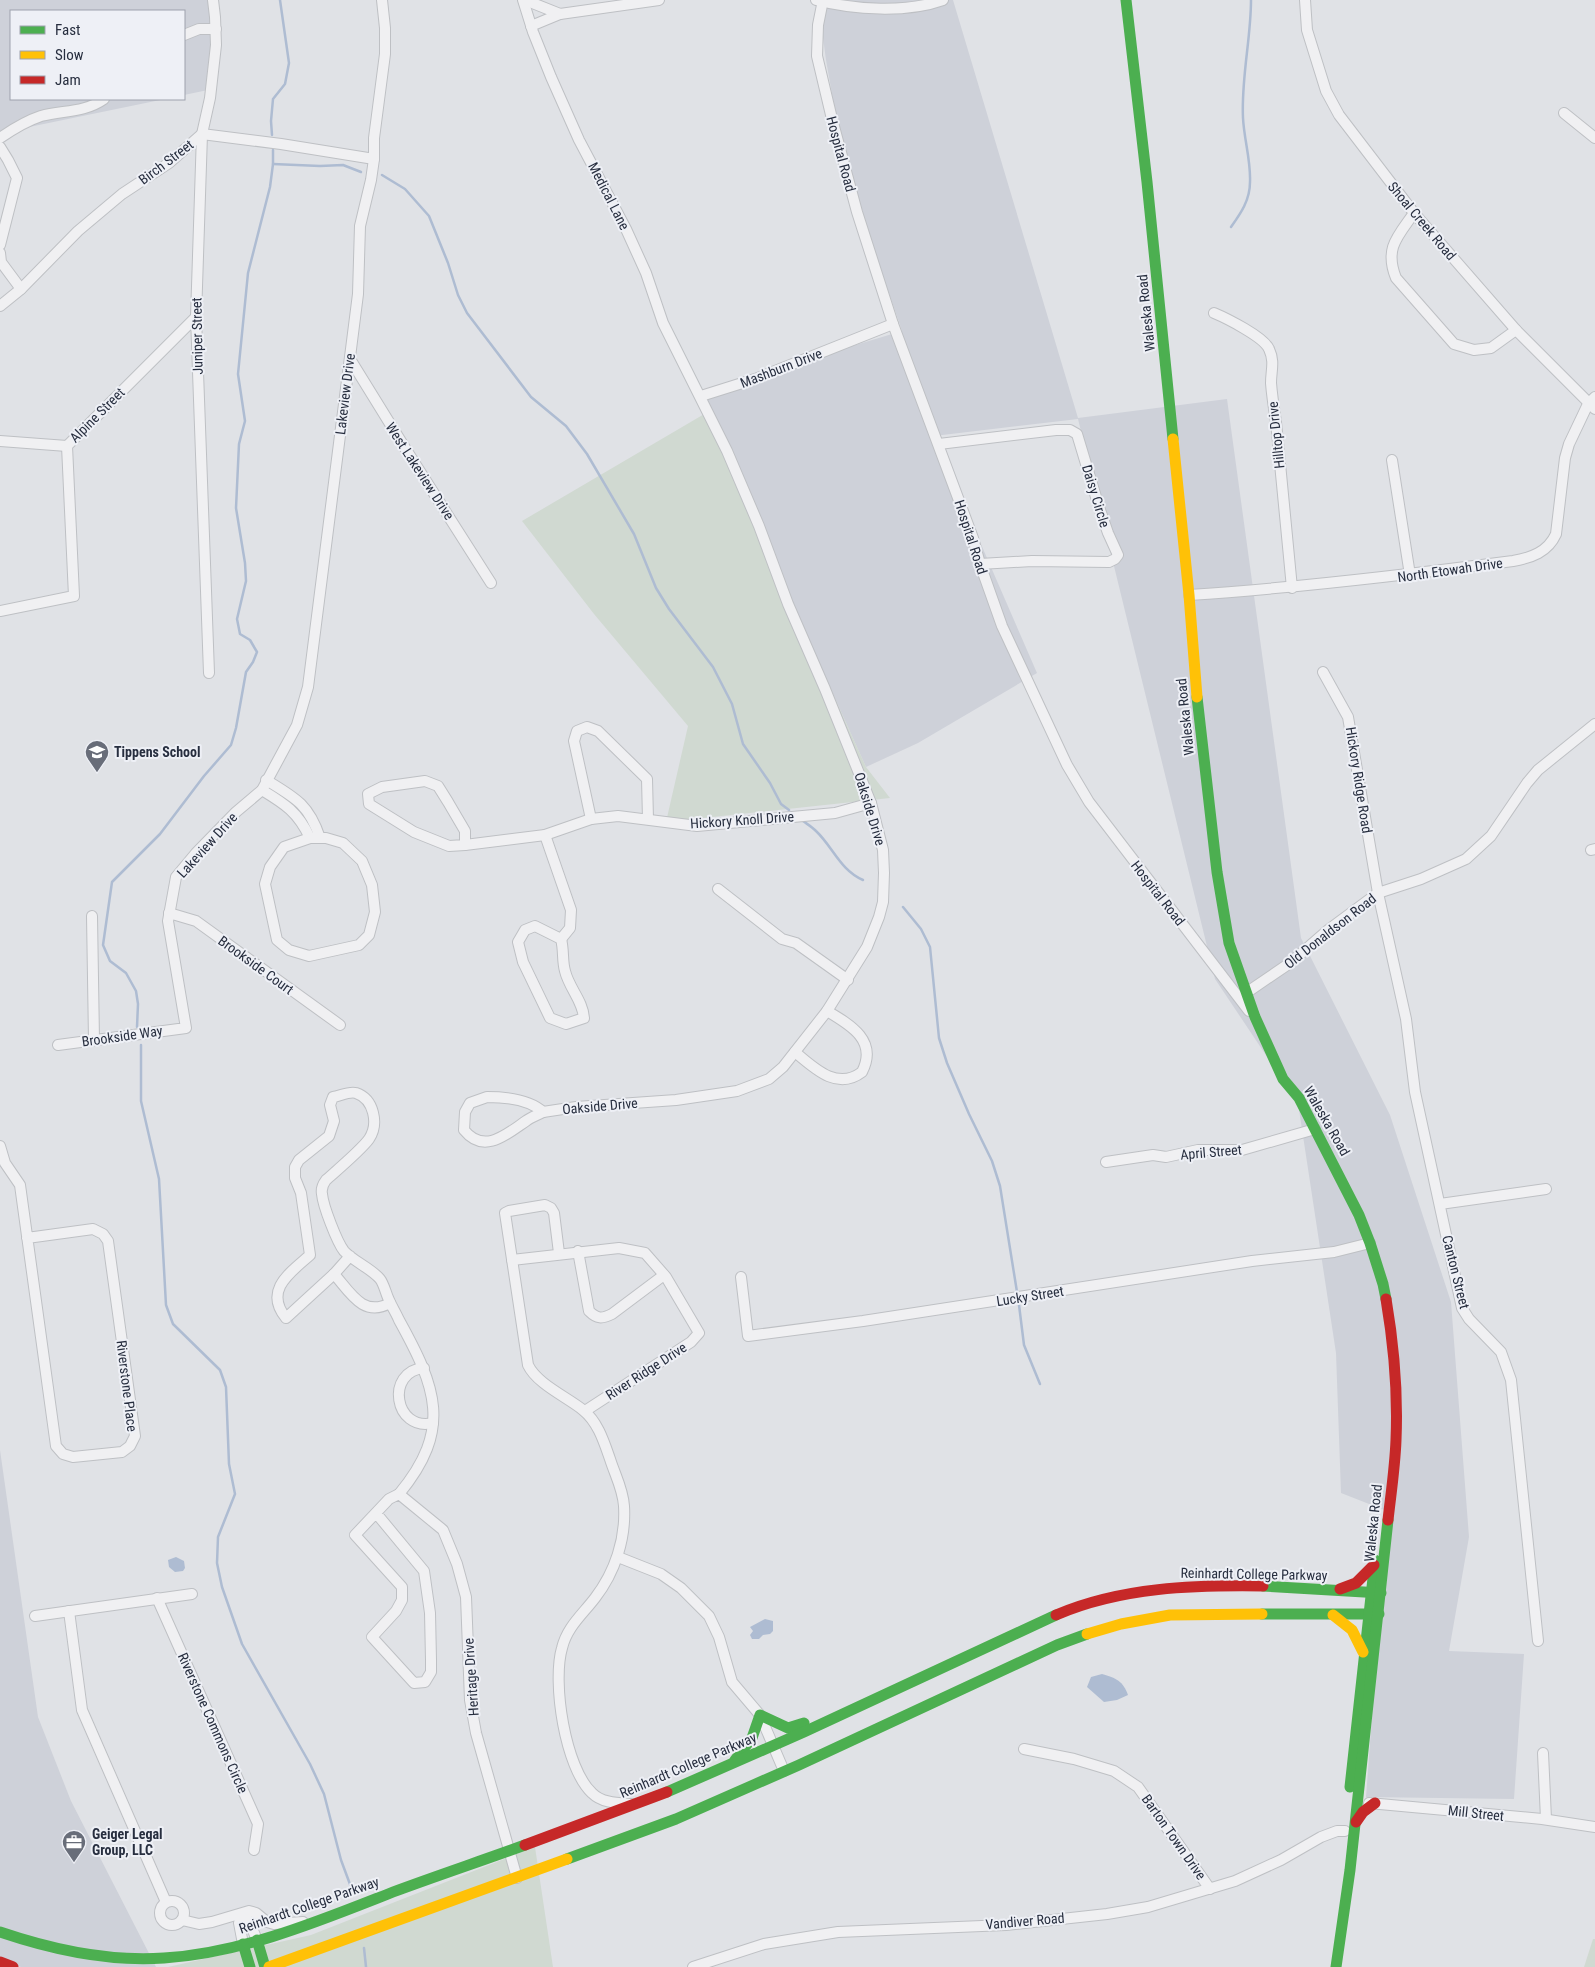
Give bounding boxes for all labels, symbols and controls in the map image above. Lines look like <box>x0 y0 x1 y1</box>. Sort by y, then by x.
legend <box>10 10 185 100</box>
text: Fast <box>55 21 80 39</box>
text: Slow <box>55 46 84 64</box>
text: Jam <box>55 71 81 89</box>
street label: Hospital Road <box>823 114 859 194</box>
street label: Birch Street <box>136 136 196 188</box>
street label: Medical Lane <box>585 160 633 233</box>
street label: Shoal Creek Road <box>1385 179 1459 263</box>
street label: Waleska Road <box>1134 274 1158 352</box>
street label: Juniper Street <box>188 297 206 375</box>
street label: Mashburn Drive <box>738 345 825 391</box>
street label: Lakeview Drive <box>332 352 358 436</box>
street label: Alpine Street <box>66 384 128 446</box>
street label: Hilltop Drive <box>1264 400 1287 469</box>
street label: West Lakeview Drive <box>383 419 458 523</box>
street label: Daisy Circle <box>1079 463 1113 530</box>
street label: Hospital Road <box>951 498 991 576</box>
street label: North Etowah Drive <box>1396 555 1504 585</box>
street label: Waleska Road <box>1173 678 1197 756</box>
street label: Hickory Ridge Road <box>1343 726 1375 834</box>
school or university icon: Tippens School <box>84 739 110 773</box>
place label: Tippens School <box>114 744 201 760</box>
street label: Oakside Drive <box>851 770 889 848</box>
street label: Hickory Knoll Drive <box>690 808 795 832</box>
street label: Lakeview Drive <box>174 809 241 881</box>
street label: Hospital Road <box>1128 857 1188 929</box>
street label: Old Donaldson Road <box>1281 890 1379 972</box>
street label: Brookside Court <box>215 932 297 998</box>
street label: Brookside Way <box>81 1022 164 1050</box>
street label: Waleska Road <box>1301 1083 1353 1159</box>
street label: Oakside Drive <box>562 1095 639 1117</box>
street label: April Street <box>1180 1141 1242 1163</box>
street label: Canton Street <box>1439 1234 1473 1310</box>
street label: Lucky Street <box>995 1283 1065 1309</box>
street label: Riverstone Place <box>113 1339 141 1433</box>
street label: River Ridge Drive <box>603 1339 690 1403</box>
street label: Waleska Road <box>1361 1484 1385 1562</box>
street label: Reinhardt College Parkway <box>1180 1565 1328 1583</box>
street label: Heritage Drive <box>460 1637 482 1717</box>
street label: Riverstone Commons Circle <box>175 1650 251 1796</box>
street label: Reinhardt College Parkway <box>617 1729 759 1801</box>
street label: Barton Town Drive <box>1139 1791 1210 1883</box>
street label: Mill Street <box>1447 1802 1505 1824</box>
place label: Geiger Legal Group, LLC <box>92 1826 163 1858</box>
office icon: Geiger Legal Group, LLC <box>61 1829 87 1863</box>
street label: Reinhardt College Parkway <box>237 1873 381 1936</box>
street label: Vandiver Road <box>985 1910 1065 1932</box>

